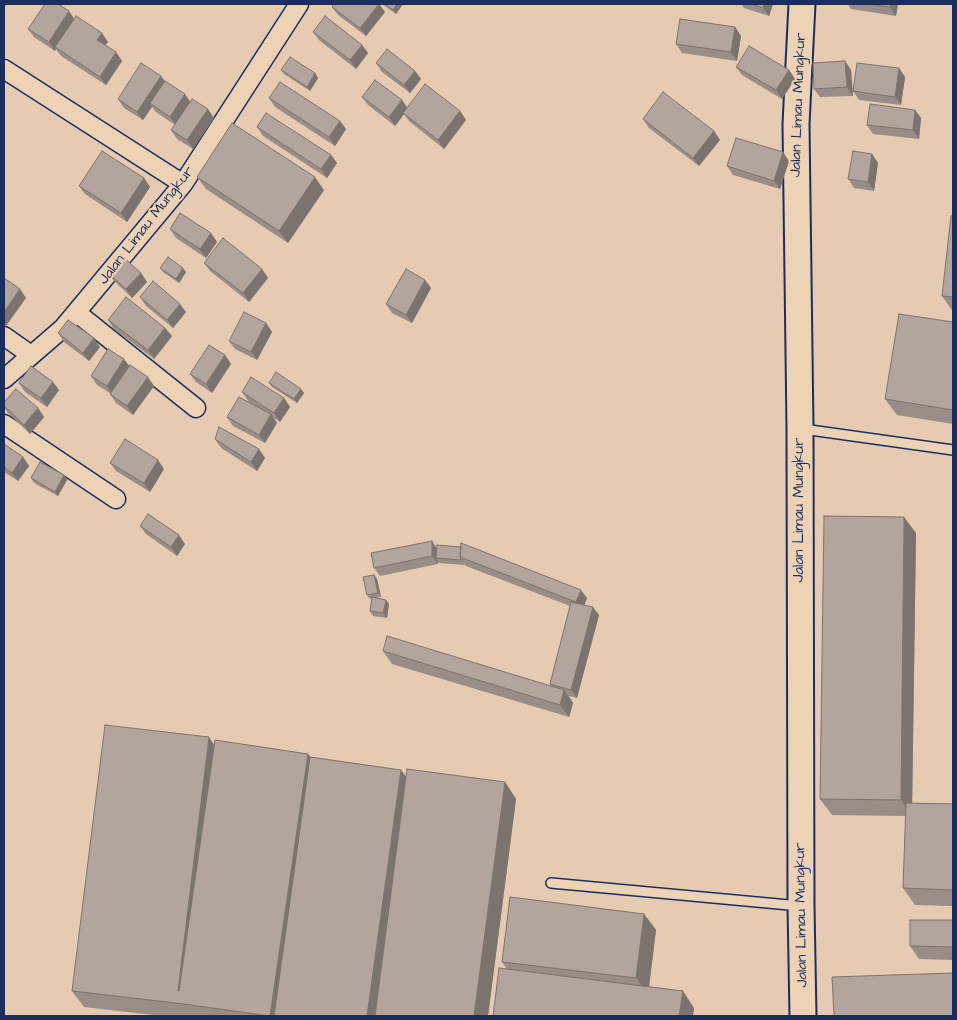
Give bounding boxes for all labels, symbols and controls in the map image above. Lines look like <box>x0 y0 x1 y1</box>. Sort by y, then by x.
street label: Jalan Limau Mungkur <box>787 32 811 178</box>
street label: Jalan Limau Mungkur <box>95 163 199 289</box>
street label: Jalan Limau Mungkur <box>791 437 809 583</box>
street label: Jalan Limau Mungkur <box>792 842 812 988</box>

